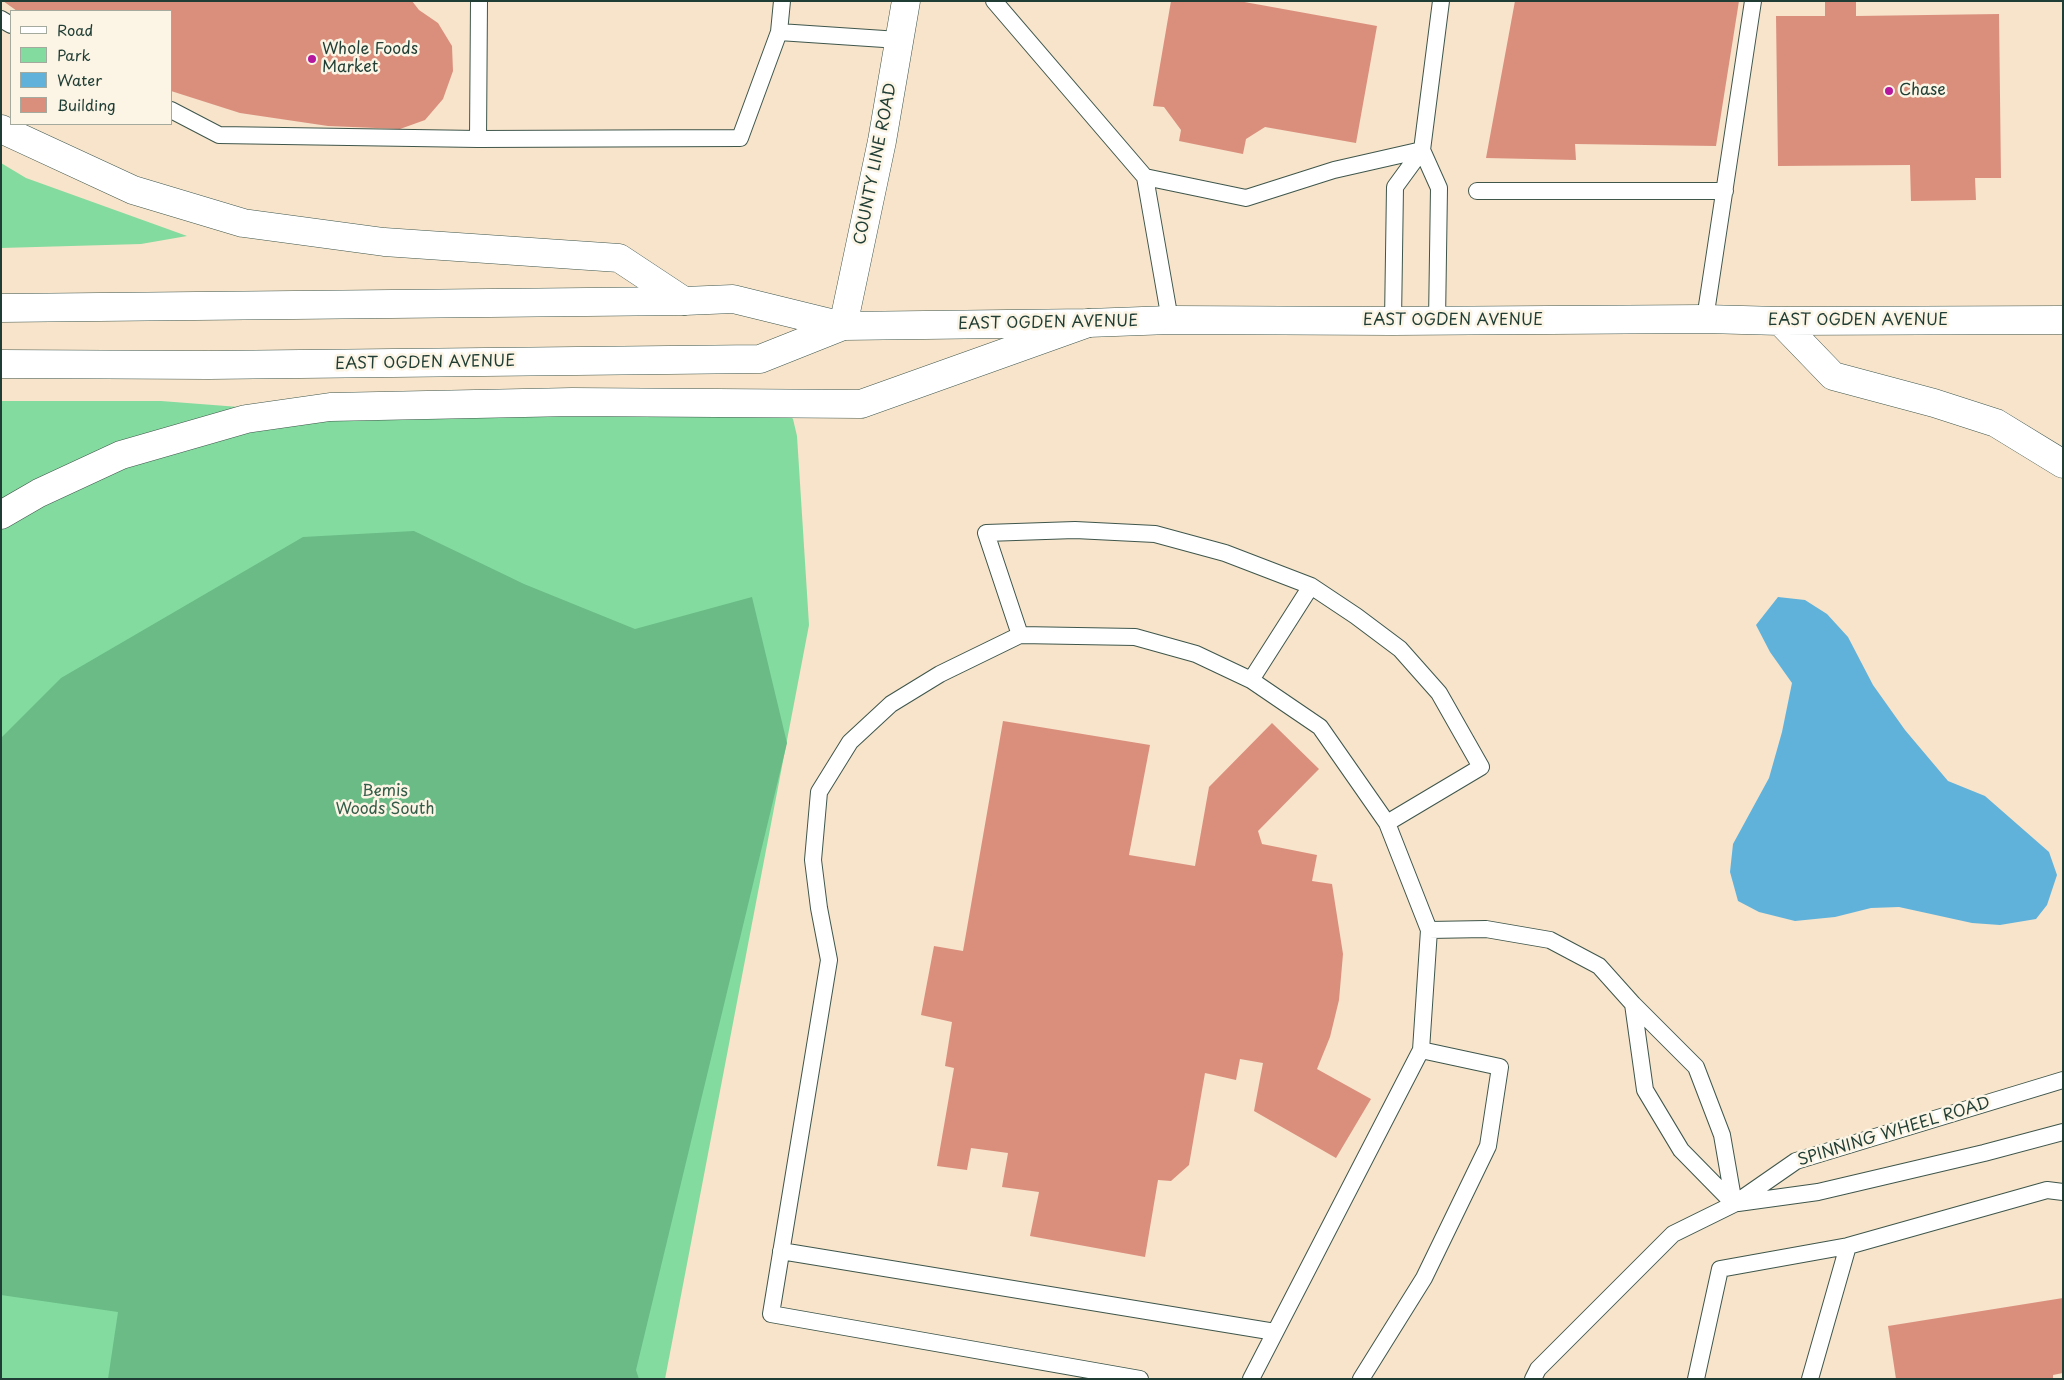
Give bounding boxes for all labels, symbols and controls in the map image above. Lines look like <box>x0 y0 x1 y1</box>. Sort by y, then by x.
legend <box>10 10 172 125</box>
text: Road <box>57 18 93 41</box>
place label: Whole Foods Market <box>322 40 418 78</box>
text: Park <box>57 43 91 66</box>
marker: Whole Foods Market <box>306 53 318 65</box>
text: Water <box>57 68 102 91</box>
street label: COUNTY LINE ROAD <box>851 81 901 247</box>
place label: Chase <box>1899 81 1946 101</box>
marker: Chase <box>1883 85 1895 97</box>
text: Building <box>57 93 116 116</box>
street label: EAST OGDEN AVENUE <box>1363 311 1543 331</box>
street label: EAST OGDEN AVENUE <box>1768 311 1948 331</box>
street label: EAST OGDEN AVENUE <box>958 312 1138 334</box>
street label: EAST OGDEN AVENUE <box>335 352 515 374</box>
park label: Bemis Woods South <box>335 782 435 820</box>
street label: SPINNING WHEEL ROAD <box>1795 1094 1993 1170</box>

